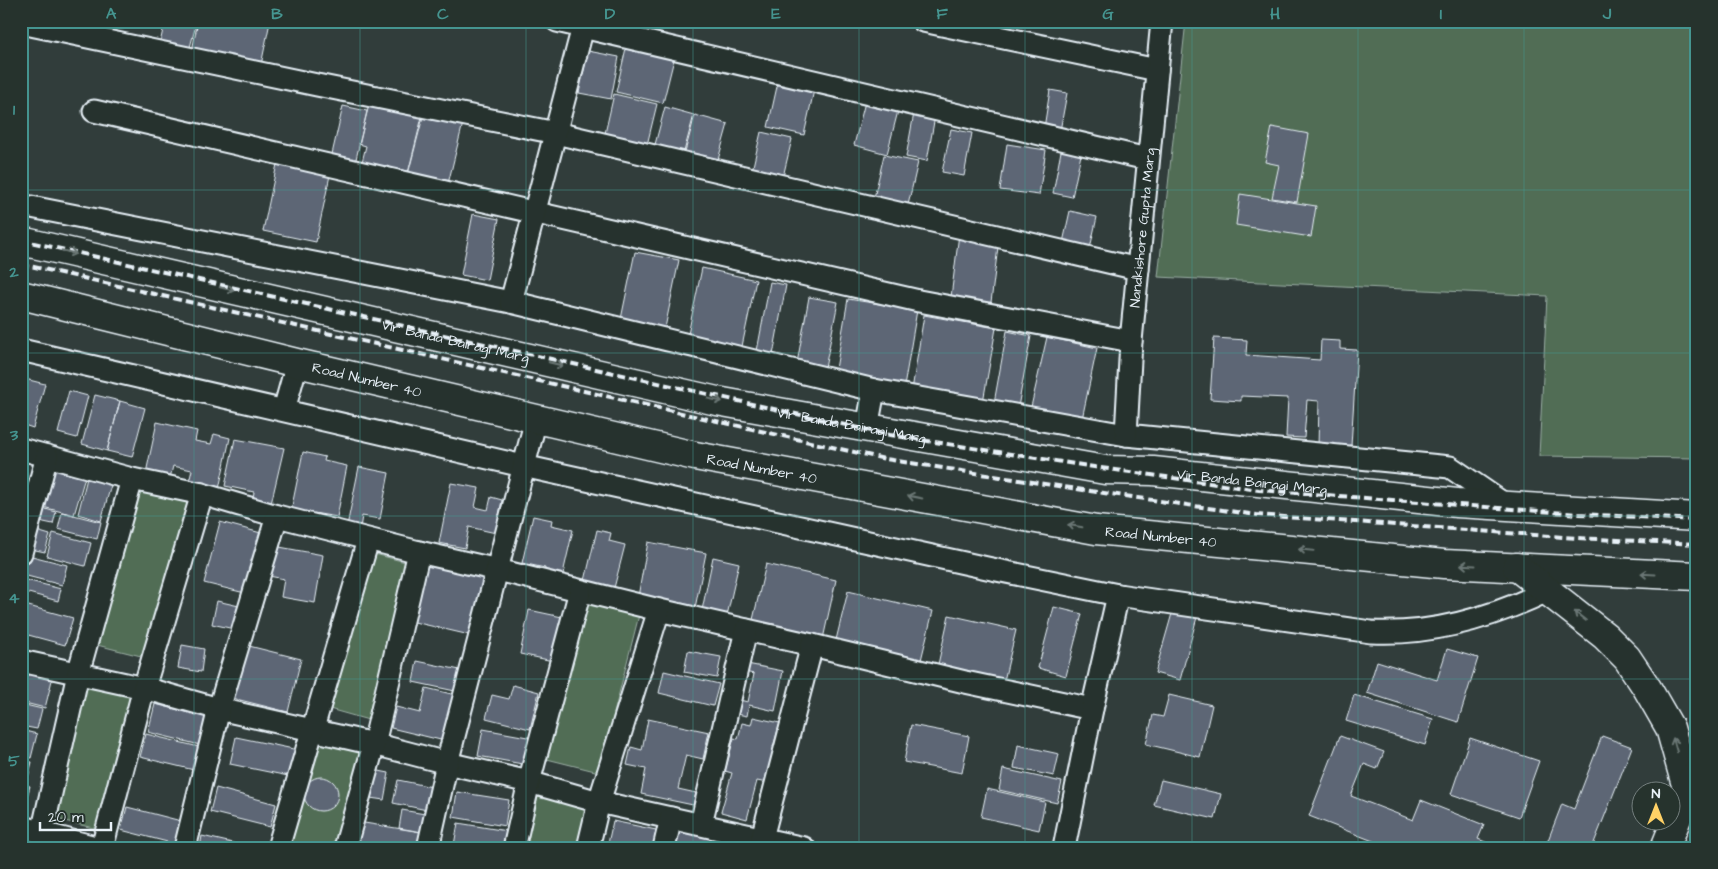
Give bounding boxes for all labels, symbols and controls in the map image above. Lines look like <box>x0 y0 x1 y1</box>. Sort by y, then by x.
text: A <box>106 3 117 25</box>
text: B <box>271 3 283 25</box>
text: C <box>437 3 449 25</box>
text: D <box>605 3 616 25</box>
text: E <box>771 3 781 25</box>
text: F <box>936 3 948 25</box>
text: G <box>1102 3 1114 25</box>
text: H <box>1270 3 1280 25</box>
text: I <box>1440 3 1442 25</box>
text: J <box>1602 3 1612 25</box>
text: 1 <box>13 99 16 121</box>
street label: Nandkishore Gupta Marg <box>1125 147 1161 308</box>
one-way arrow <box>60 248 76 257</box>
text: 2 <box>8 261 19 283</box>
one-way arrow <box>219 285 235 294</box>
street label: Vir Banda Bairagi Marg <box>380 315 531 369</box>
street label: Road Number 40 <box>310 358 423 403</box>
one-way arrow <box>548 360 564 369</box>
one-way arrow <box>706 396 722 405</box>
street label: Vir Banda Bairagi Marg <box>776 403 928 449</box>
text: 3 <box>9 424 19 446</box>
street label: Road Number 40 <box>705 449 819 489</box>
street label: Vir Banda Bairagi Marg <box>1176 465 1328 500</box>
one-way arrow <box>908 491 924 501</box>
one-way arrow <box>1068 521 1084 531</box>
street label: Road Number 40 <box>1104 522 1218 553</box>
one-way arrow <box>1299 546 1315 555</box>
one-way arrow <box>1460 560 1476 569</box>
one-way arrow <box>1640 569 1656 578</box>
text: 4 <box>9 587 20 609</box>
one-way arrow <box>1574 611 1587 622</box>
one-way arrow <box>1669 737 1679 753</box>
text: 5 <box>8 750 20 772</box>
north arrow <box>1630 782 1680 832</box>
text: N <box>1652 784 1661 804</box>
scale bar <box>40 799 111 831</box>
text: 20 m <box>48 807 84 828</box>

